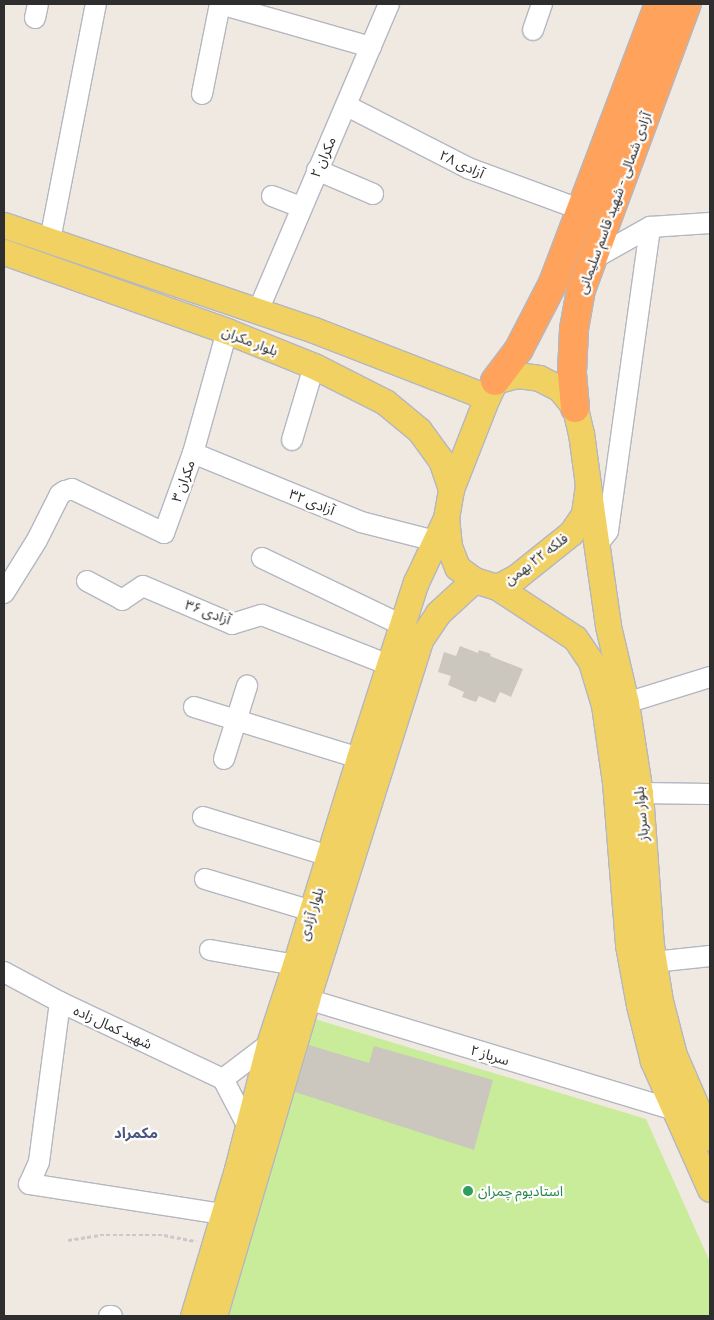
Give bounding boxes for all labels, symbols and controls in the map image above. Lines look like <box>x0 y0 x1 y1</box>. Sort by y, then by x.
street label: آزادی شمالی - شهید قاسم سلیمانی <box>573 110 655 296</box>
street label: مکران ۲ <box>307 134 339 180</box>
street label: آزادی ۲۸ <box>437 146 487 182</box>
street label: بلوار مکران <box>220 323 280 359</box>
street label: مکران ۳ <box>168 458 198 504</box>
street label: آزادی ۳۲ <box>287 485 337 519</box>
street label: فلکه ۲۲ بهمن <box>501 530 571 588</box>
street label: آزادی ۳۶ <box>183 596 233 628</box>
street label: بلوار سرباز <box>630 786 652 842</box>
street label: بلوار آزادی <box>295 885 327 943</box>
street label: شهید کمال زاده <box>71 1002 155 1052</box>
street label: سرباز ۲ <box>468 1041 512 1069</box>
district label: مکمراد <box>114 1124 158 1142</box>
place label: استادیوم چمران <box>478 1183 563 1199</box>
marker: استادیوم چمران <box>462 1185 474 1197</box>

